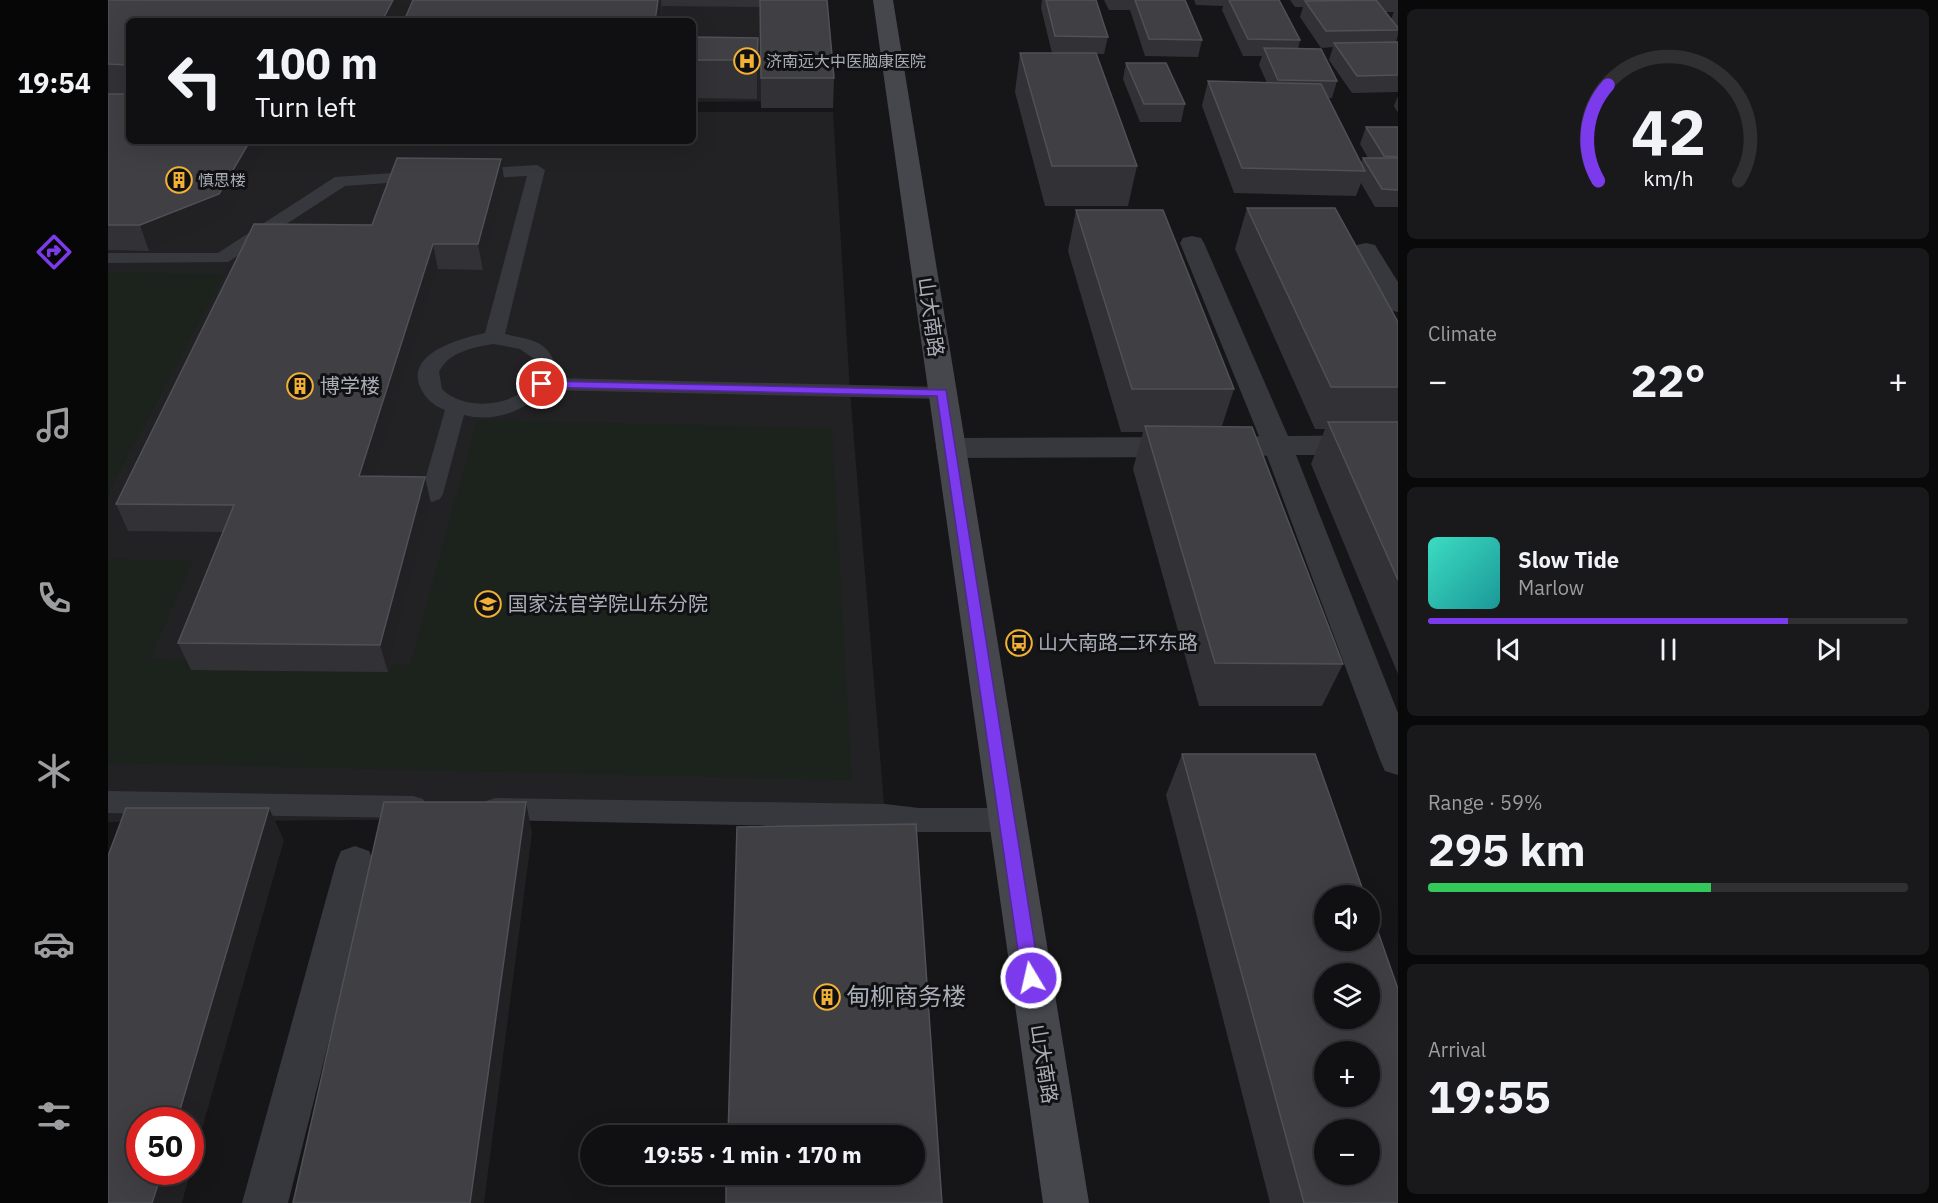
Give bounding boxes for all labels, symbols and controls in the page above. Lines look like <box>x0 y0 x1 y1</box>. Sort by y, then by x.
text: 100 m <box>255 36 378 91</box>
icon: left <box>156 42 234 120</box>
hospital icon: 济南远大中医脑康医院 <box>732 46 762 76</box>
place label: 济南远大中医脑康医院 <box>766 51 926 71</box>
text: 19:54 <box>17 65 91 100</box>
text: Turn left <box>255 89 356 124</box>
text: 42 <box>1631 91 1705 172</box>
text: km/h <box>1643 164 1693 192</box>
building icon: 慎思楼 <box>164 165 194 195</box>
place label: 慎思楼 <box>198 170 246 190</box>
icon: directions <box>33 231 75 273</box>
street label: 山大南路 <box>913 275 950 358</box>
text: Climate <box>1428 320 1497 347</box>
text: 22° <box>1630 351 1706 409</box>
pin <box>516 358 567 409</box>
text: − <box>1428 359 1448 402</box>
text: + <box>1888 359 1908 402</box>
icon: arrive <box>525 367 558 400</box>
building icon: 博学楼 <box>285 371 315 401</box>
place label: 博学楼 <box>320 372 380 399</box>
icon: music <box>33 404 75 446</box>
text: Slow Tide <box>1518 545 1619 574</box>
text: Marlow <box>1518 574 1584 601</box>
icon: phone <box>33 577 75 619</box>
school or university icon: 国家法官学院山东分院 <box>473 589 503 619</box>
place label: 国家法官学院山东分院 <box>508 590 708 617</box>
bus stop icon: 山大南路二环东路 <box>1004 628 1034 658</box>
place label: 山大南路二环东路 <box>1038 629 1198 656</box>
icon: previous <box>1492 633 1525 666</box>
icon: pause <box>1652 633 1685 666</box>
icon: next <box>1812 633 1845 666</box>
icon: climate <box>33 750 75 792</box>
text: Range · 59% <box>1428 789 1543 816</box>
text: 295 km <box>1428 820 1586 878</box>
map controls <box>1314 885 1380 1185</box>
button: sound <box>1314 885 1380 951</box>
icon: car <box>33 923 75 965</box>
position arrow <box>999 946 1063 1010</box>
button: layers <box>1314 963 1380 1029</box>
place label: 甸柳商务楼 <box>846 980 966 1012</box>
building icon: 甸柳商务楼 <box>812 982 842 1012</box>
street label: 山大南路 <box>1025 1022 1064 1106</box>
text: Arrival <box>1428 1036 1486 1063</box>
button: + <box>1314 1041 1380 1107</box>
text: 19:55 <box>1428 1067 1551 1125</box>
icon: filters <box>33 1095 75 1137</box>
speed limit sign: 50 <box>126 1107 204 1185</box>
button: − <box>1314 1119 1380 1185</box>
text: 19:55 · 1 min · 170 m <box>643 1140 862 1169</box>

